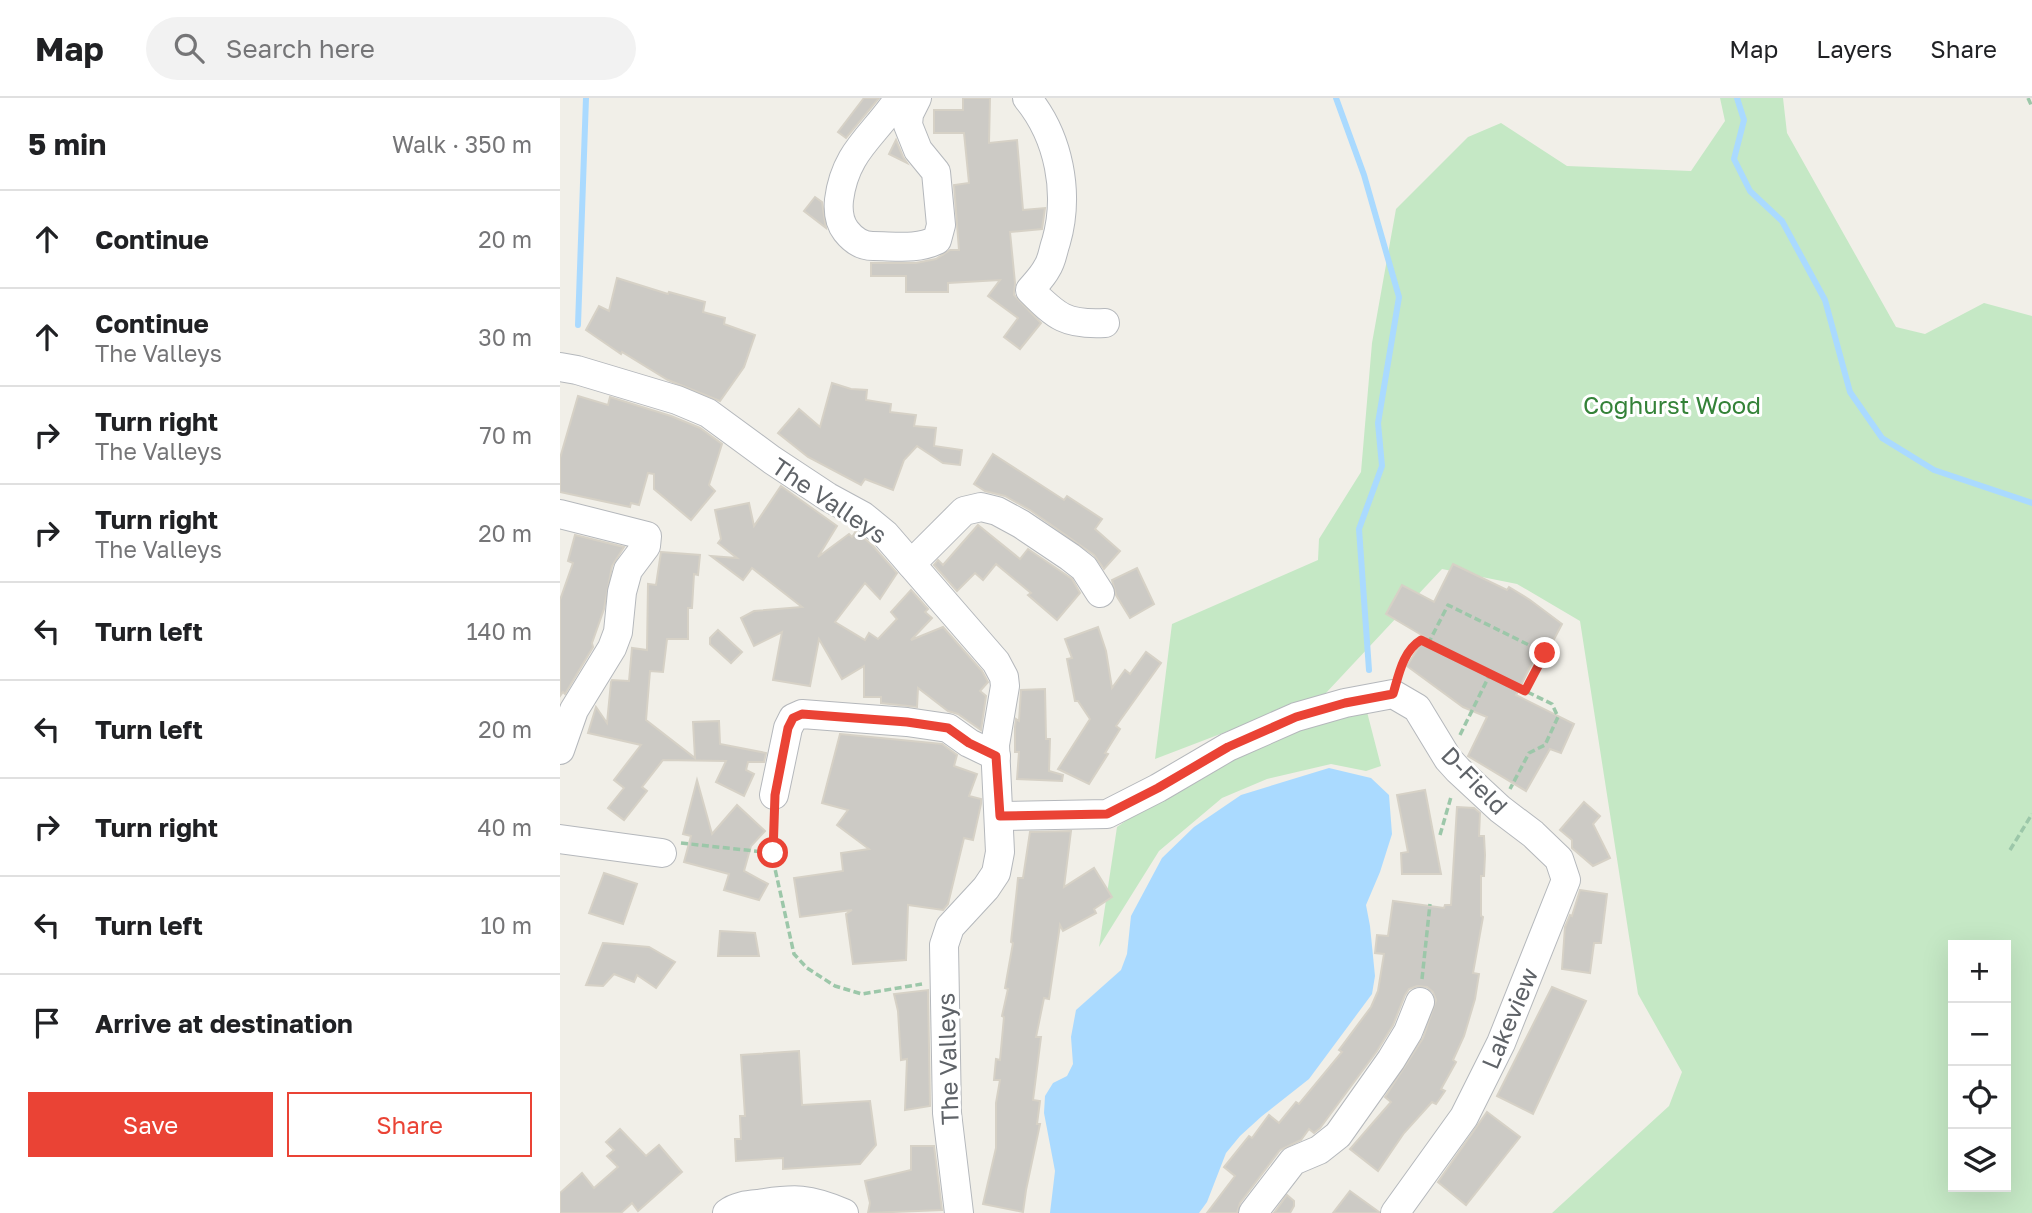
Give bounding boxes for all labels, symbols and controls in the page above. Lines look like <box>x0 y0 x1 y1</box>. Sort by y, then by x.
search box <box>146 17 636 80</box>
text: Map <box>35 29 104 68</box>
icon: search <box>170 29 208 67</box>
text: Search here <box>226 33 375 64</box>
text: Map <box>1729 34 1778 63</box>
text: Layers <box>1816 34 1892 63</box>
text: Share <box>1930 34 1997 63</box>
text: 5 min <box>28 126 106 162</box>
text: Walk · 350 m <box>392 130 532 158</box>
icon: ahead <box>28 220 66 258</box>
text: Continue <box>95 224 209 255</box>
text: 20 m <box>478 225 532 253</box>
text: Continue <box>95 308 209 339</box>
icon: ahead <box>28 318 66 356</box>
text: 30 m <box>478 323 532 351</box>
text: The Valleys <box>95 339 222 367</box>
park label: Coghurst Wood <box>1583 390 1761 419</box>
text: Turn right <box>95 406 218 437</box>
icon: right <box>28 416 66 454</box>
text: 70 m <box>479 421 532 449</box>
text: The Valleys <box>95 437 222 465</box>
street label: The Valleys <box>767 451 893 549</box>
text: Turn right <box>95 504 218 535</box>
icon: right <box>28 514 66 552</box>
text: 20 m <box>478 519 532 547</box>
text: The Valleys <box>95 535 222 563</box>
icon: left <box>28 612 66 650</box>
text: Turn left <box>95 616 203 647</box>
text: 140 m <box>466 617 532 645</box>
route end <box>1529 637 1560 668</box>
icon: left <box>28 710 66 748</box>
text: Turn left <box>95 714 203 745</box>
text: 20 m <box>478 715 532 743</box>
street label: D-Field <box>1436 740 1514 820</box>
icon: right <box>28 808 66 846</box>
text: Turn right <box>95 812 218 843</box>
text: 40 m <box>478 813 532 841</box>
route start <box>757 837 788 868</box>
icon: left <box>28 906 66 944</box>
text: Turn left <box>95 910 203 941</box>
text: 10 m <box>480 911 532 939</box>
map controls <box>1948 940 2011 1192</box>
button: + <box>1948 940 2011 1003</box>
street label: Lakeview <box>1475 963 1543 1073</box>
street label: The Valleys <box>930 992 964 1126</box>
button: − <box>1948 1003 2011 1066</box>
icon: arrive <box>28 1004 66 1042</box>
text: Arrive at destination <box>95 1008 353 1039</box>
button: locate <box>1948 1066 2011 1129</box>
button: Save <box>28 1092 273 1157</box>
button: Share <box>287 1092 532 1157</box>
button: layers <box>1948 1129 2011 1192</box>

